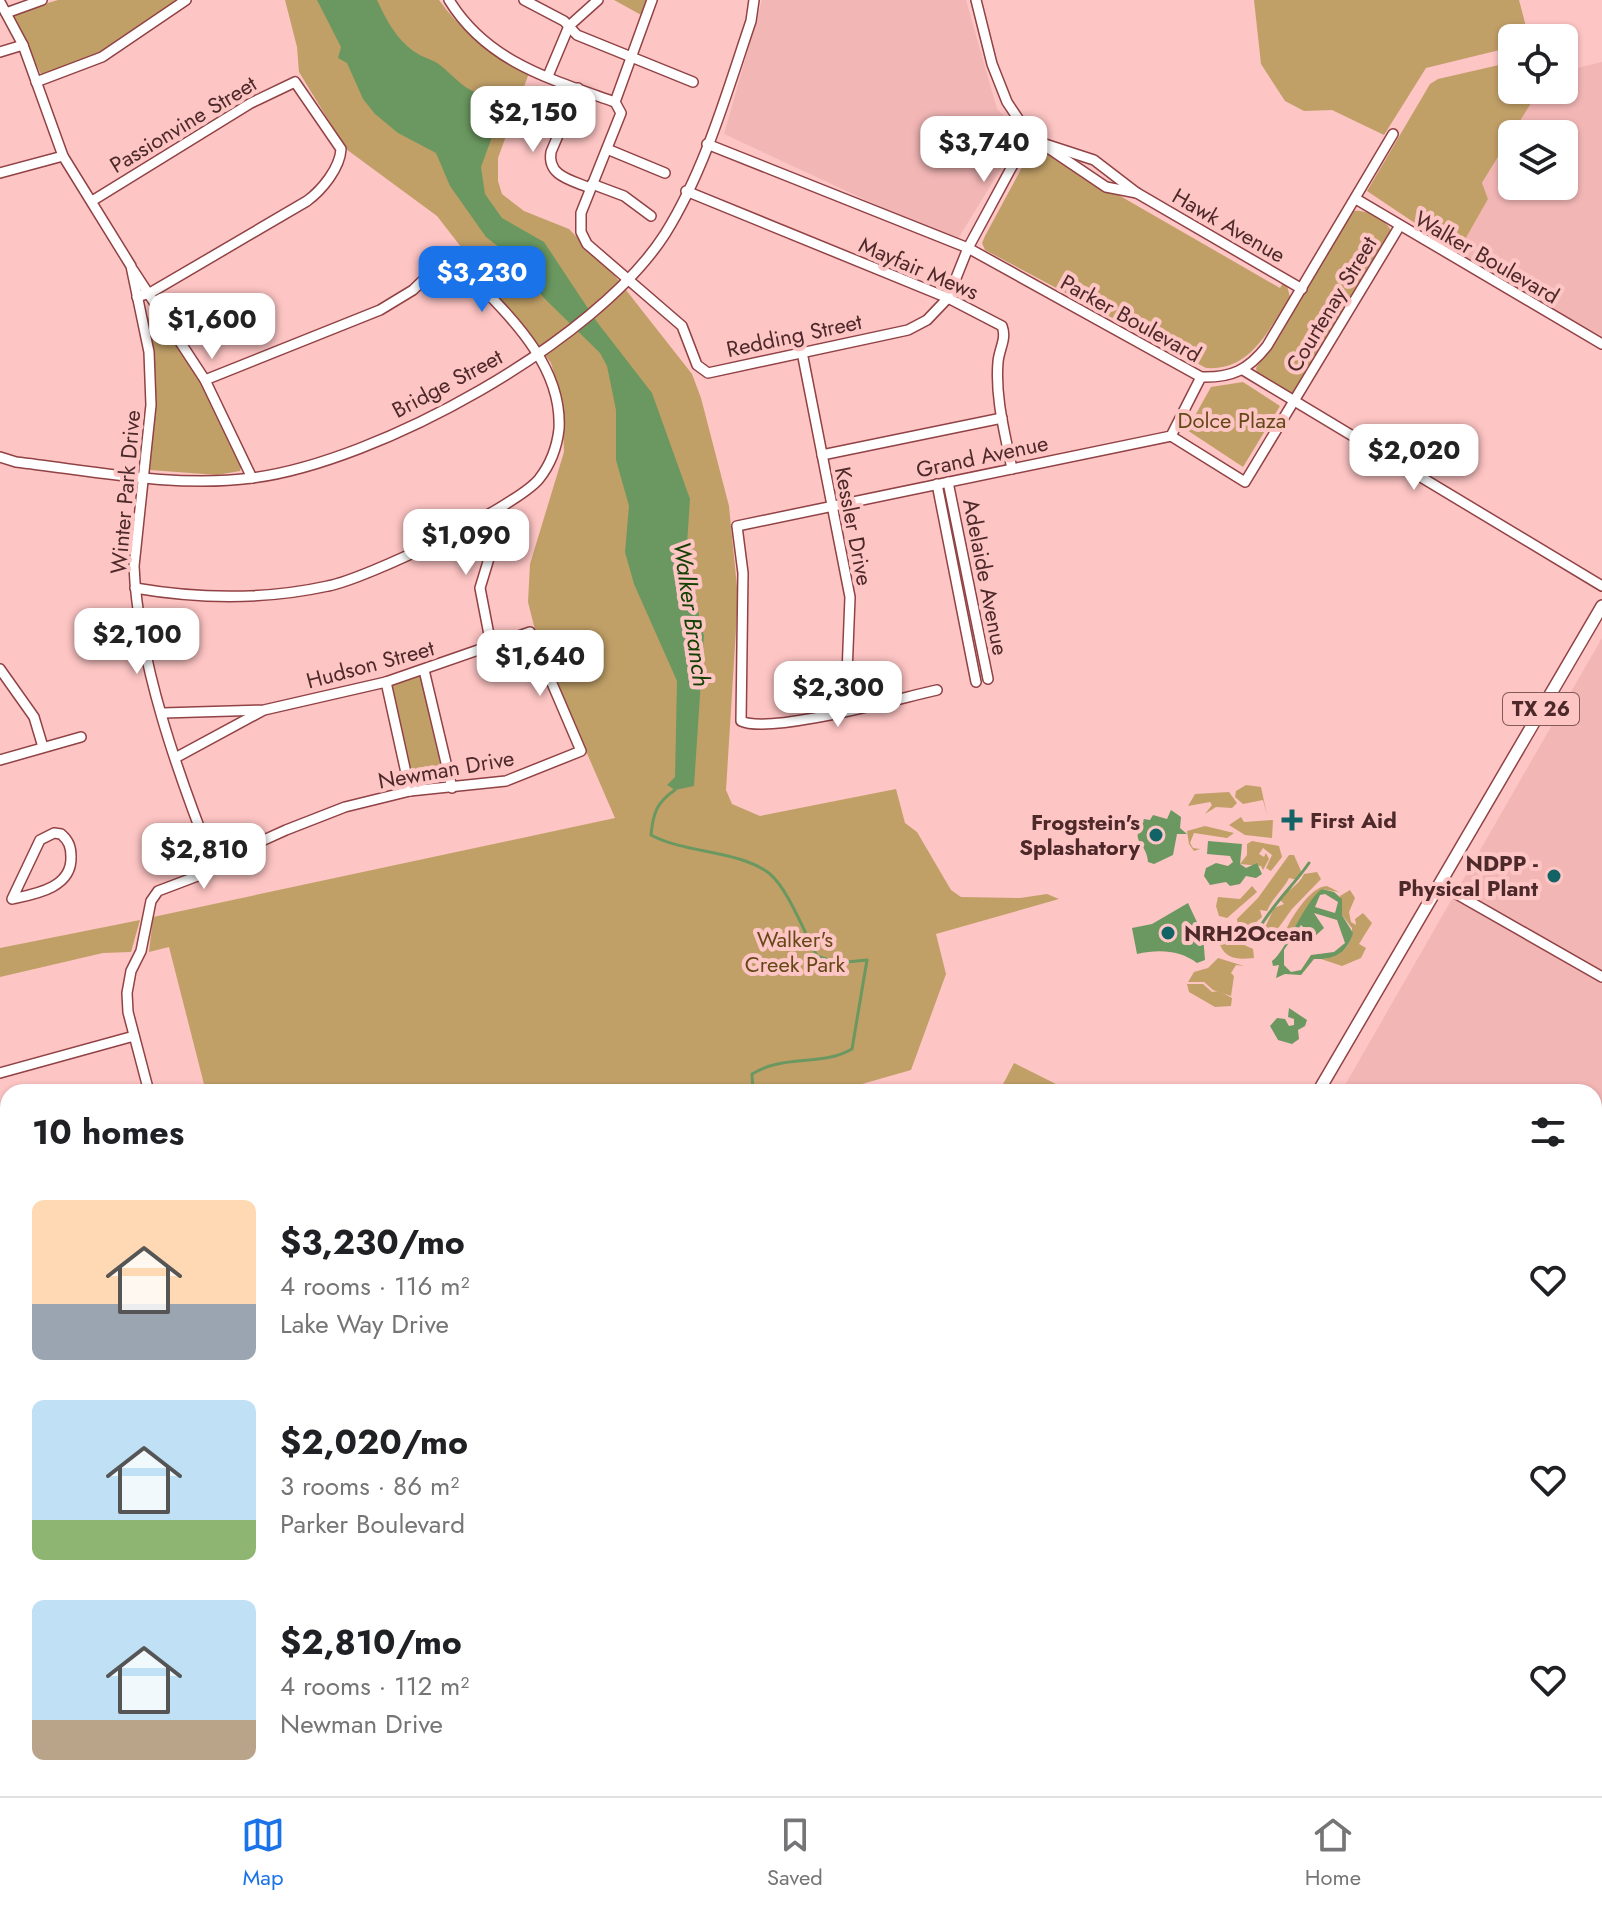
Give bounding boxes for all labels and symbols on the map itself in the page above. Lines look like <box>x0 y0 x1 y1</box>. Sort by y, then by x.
street label: Passionvine Street <box>104 67 263 181</box>
pin: $2,150 <box>468 86 598 154</box>
pin: $3,740 <box>919 116 1049 184</box>
street label: Hawk Avenue <box>1166 180 1292 270</box>
street label: Walker Boulevard <box>1409 203 1565 311</box>
street label: Mayfair Mews <box>854 228 984 308</box>
street label: Courtenay Street <box>1278 229 1385 378</box>
pin: $3,230 <box>417 246 547 314</box>
street label: Parker Boulevard <box>1055 266 1207 370</box>
pin: $1,600 <box>147 293 277 361</box>
street label: Redding Street <box>723 305 865 365</box>
street label: Bridge Street <box>386 340 509 426</box>
park label: Dolce Plaza <box>1178 404 1286 436</box>
street label: Winter Park Drive <box>102 409 148 575</box>
pin: $2,020 <box>1349 424 1479 492</box>
street label: Grand Avenue <box>913 426 1051 486</box>
street label: Kessler Drive <box>827 464 881 588</box>
street label: Adelaide Avenue <box>955 496 1017 658</box>
pin: $1,090 <box>401 509 531 577</box>
water label: Walker Branch <box>664 539 720 689</box>
pin: $2,100 <box>72 608 202 676</box>
pin: $1,640 <box>475 630 605 698</box>
street label: Hudson Street <box>302 631 438 696</box>
pin: $2,300 <box>773 661 903 729</box>
road number: TX 26 <box>1503 693 1579 725</box>
street label: Newman Drive <box>375 741 517 797</box>
place label: First Aid <box>1310 804 1397 836</box>
place label: Frogstein's Splashatory <box>1019 806 1141 863</box>
marker: First Aid <box>1281 809 1303 831</box>
pin: $2,810 <box>139 823 269 891</box>
marker: Frogstein's Splashatory <box>1147 826 1165 844</box>
place label: NDPP - Physical Plant <box>1398 847 1538 904</box>
marker: NDPP - Physical Plant <box>1545 867 1563 885</box>
place label: NRH2Ocean <box>1184 917 1313 949</box>
park label: Walker's Creek Park <box>745 923 846 980</box>
marker: NRH2Ocean <box>1159 924 1177 942</box>

